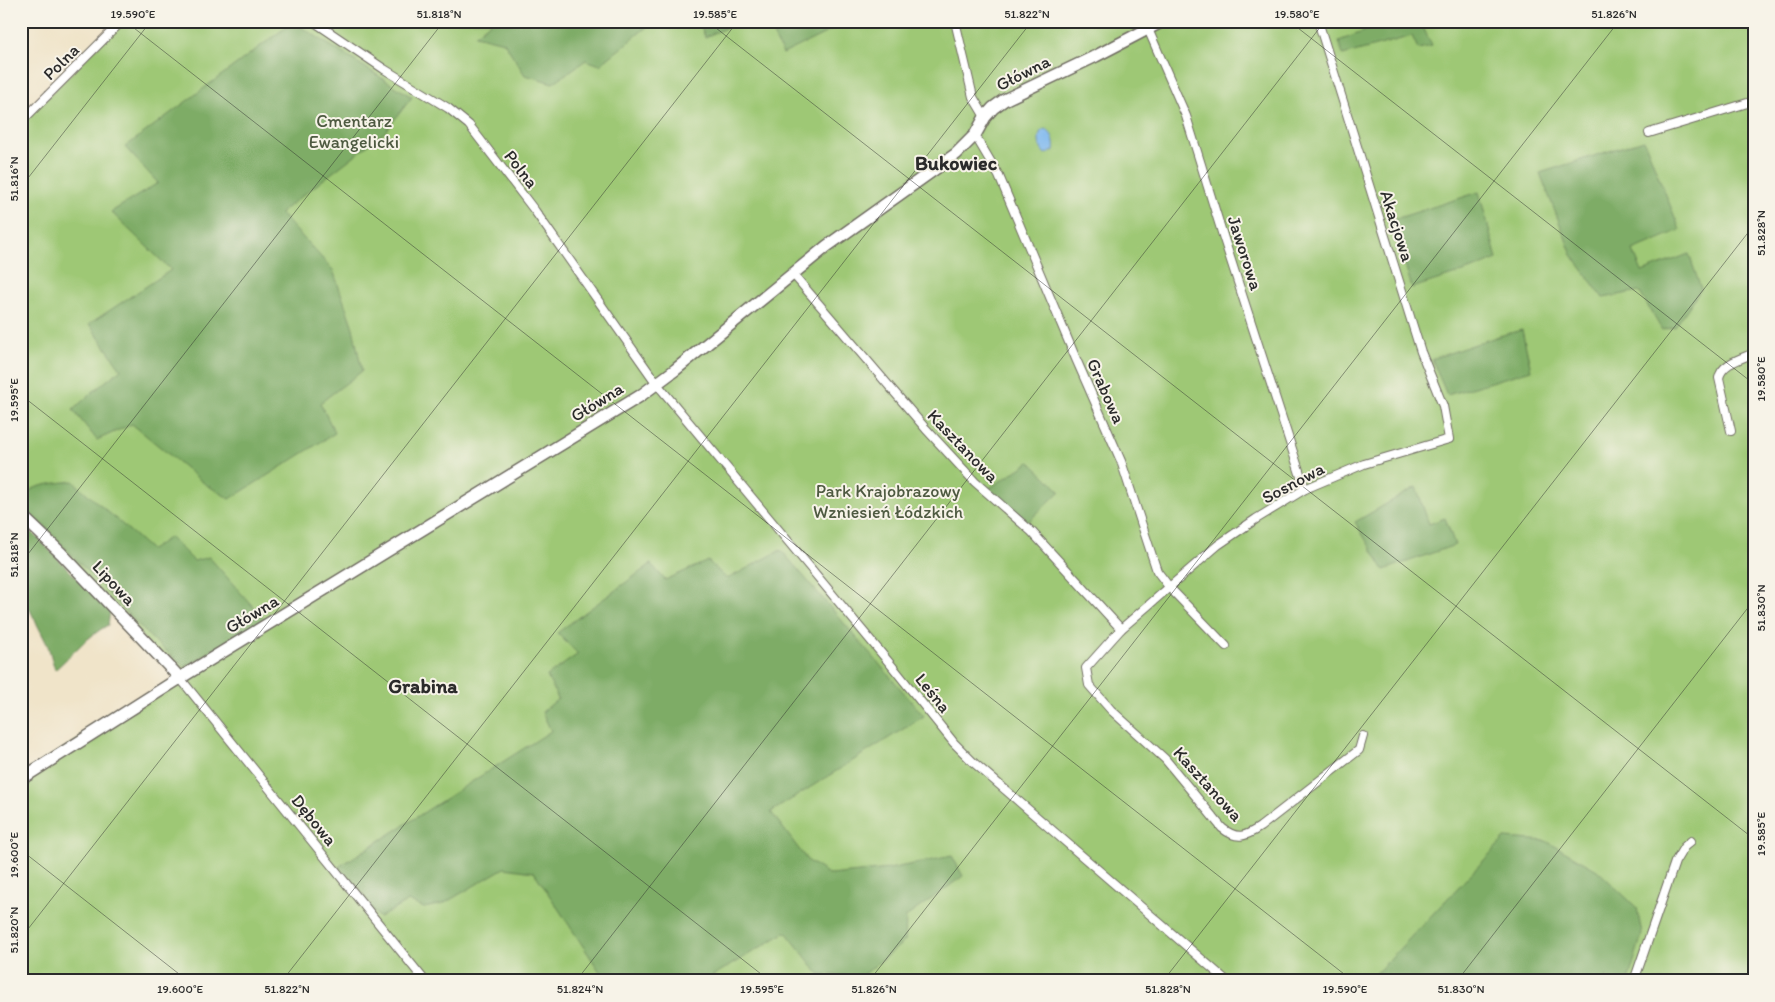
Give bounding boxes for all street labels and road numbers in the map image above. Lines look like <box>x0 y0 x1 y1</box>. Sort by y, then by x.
street label: Polna <box>38 39 84 85</box>
street label: Główna <box>992 50 1054 96</box>
street label: Polna <box>499 145 543 193</box>
street label: Akacjowa <box>1375 188 1419 265</box>
street label: Jaworowa <box>1223 213 1268 293</box>
street label: Grabowa <box>1082 355 1130 428</box>
street label: Główna <box>567 377 628 427</box>
street label: Kasztanowa <box>923 405 1004 488</box>
street label: Sosnowa <box>1258 457 1329 509</box>
street label: Lipowa <box>88 556 141 611</box>
street label: Główna <box>221 589 283 638</box>
street label: Leśna <box>910 669 956 717</box>
street label: Kasztanowa <box>1168 742 1248 827</box>
street label: Dębowa <box>287 790 342 850</box>

